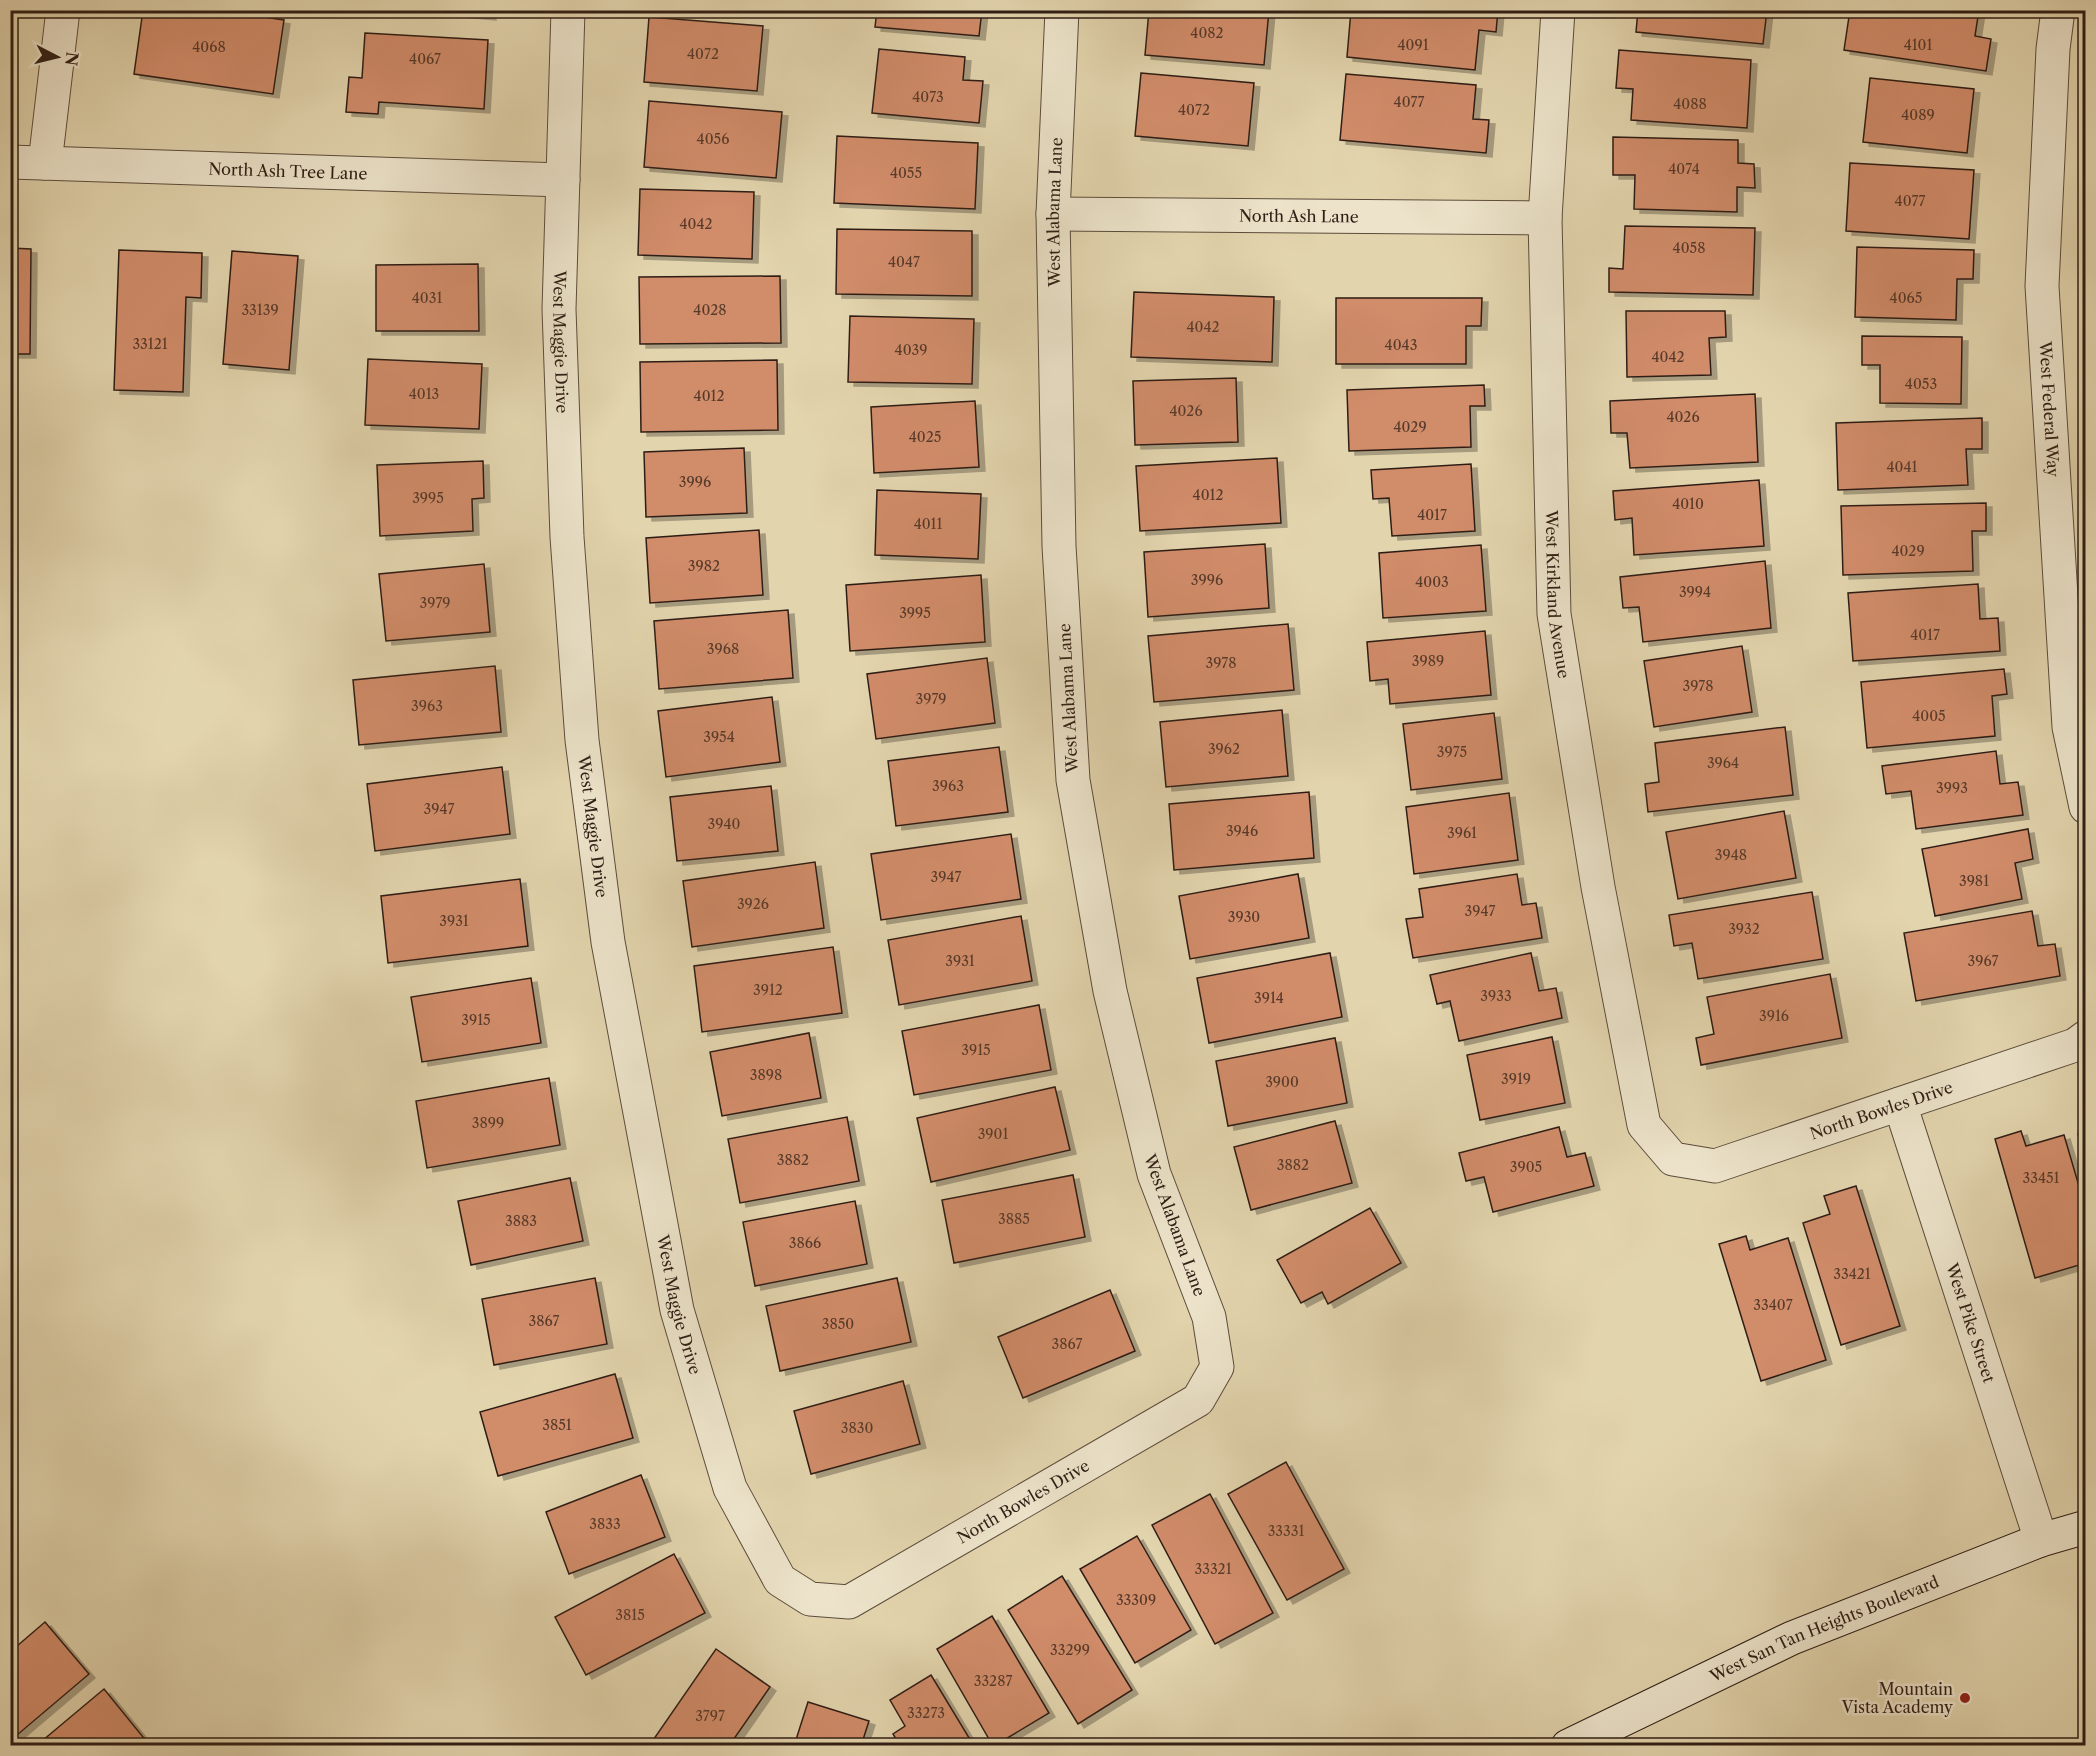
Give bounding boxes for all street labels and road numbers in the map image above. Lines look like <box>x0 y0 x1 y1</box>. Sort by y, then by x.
street label: West Alabama Lane <box>1043 137 1066 288</box>
street label: North Ash Tree Lane <box>208 158 368 184</box>
street label: North Ash Lane <box>1239 206 1359 226</box>
street label: West Maggie Drive <box>549 269 573 414</box>
street label: West Federal Way <box>2035 340 2064 479</box>
street label: West Kirkland Avenue <box>1542 509 1574 680</box>
street label: West Alabama Lane <box>1054 623 1082 774</box>
street label: West Maggie Drive <box>574 753 612 899</box>
street label: North Bowles Drive <box>1807 1077 1955 1143</box>
street label: West Alabama Lane <box>1140 1150 1210 1299</box>
street label: West Maggie Drive <box>653 1232 706 1377</box>
street label: West Pike Street <box>1942 1260 2000 1386</box>
street label: North Bowles Drive <box>953 1455 1093 1547</box>
street label: West San Tan Heights Boulevard <box>1706 1571 1942 1687</box>

